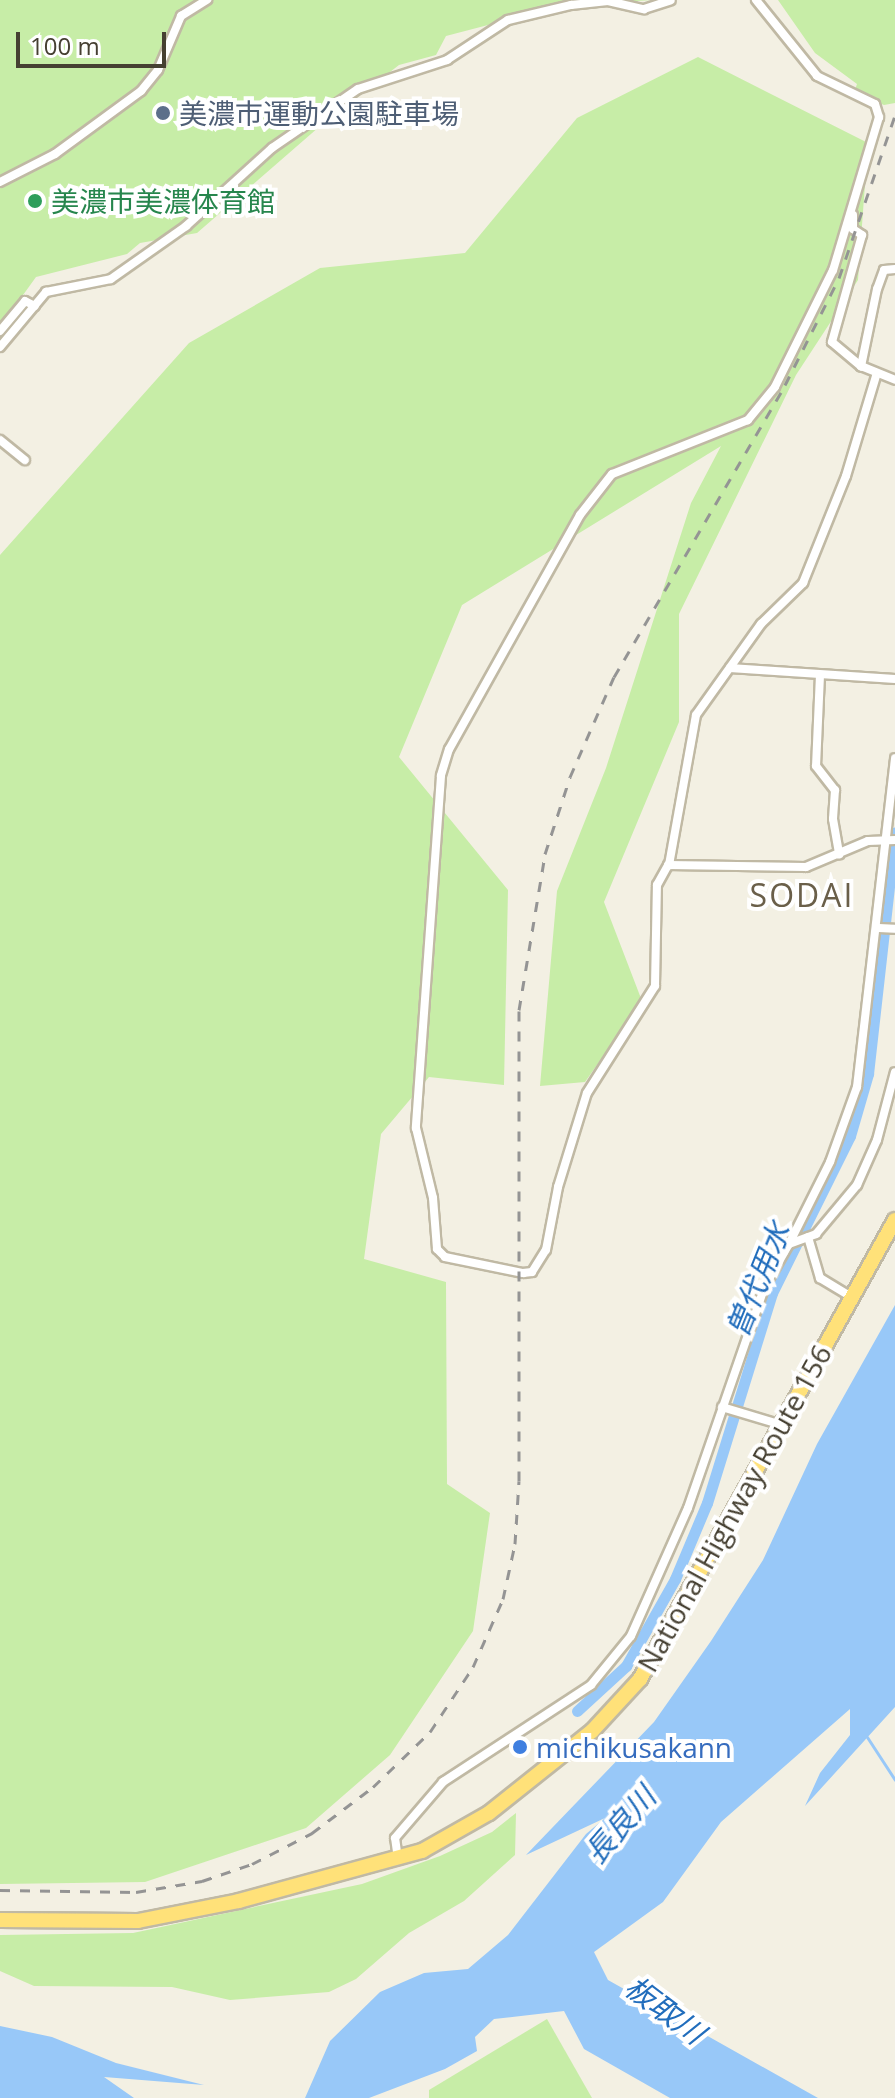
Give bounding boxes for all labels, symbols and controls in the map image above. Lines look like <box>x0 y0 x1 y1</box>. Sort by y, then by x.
scale bar <box>20 16 170 66</box>
text: 100 m <box>30 29 100 62</box>
place label: 美濃市運動公園駐車場 <box>179 96 459 130</box>
marker: 美濃市運動公園駐車場 <box>154 104 172 122</box>
place label: 美濃市美濃体育館 <box>51 184 275 218</box>
marker: 美濃市美濃体育館 <box>26 192 44 210</box>
district label: SODAI <box>750 876 854 914</box>
water label: 曽代用水 <box>719 1218 797 1342</box>
street label: National Highway Route 156 <box>630 1339 838 1677</box>
place label: michikusakann <box>536 1730 732 1764</box>
marker: michikusakann <box>511 1738 529 1756</box>
water label: 長良川 <box>577 1779 663 1871</box>
water label: 板取川 <box>618 1969 712 2051</box>

